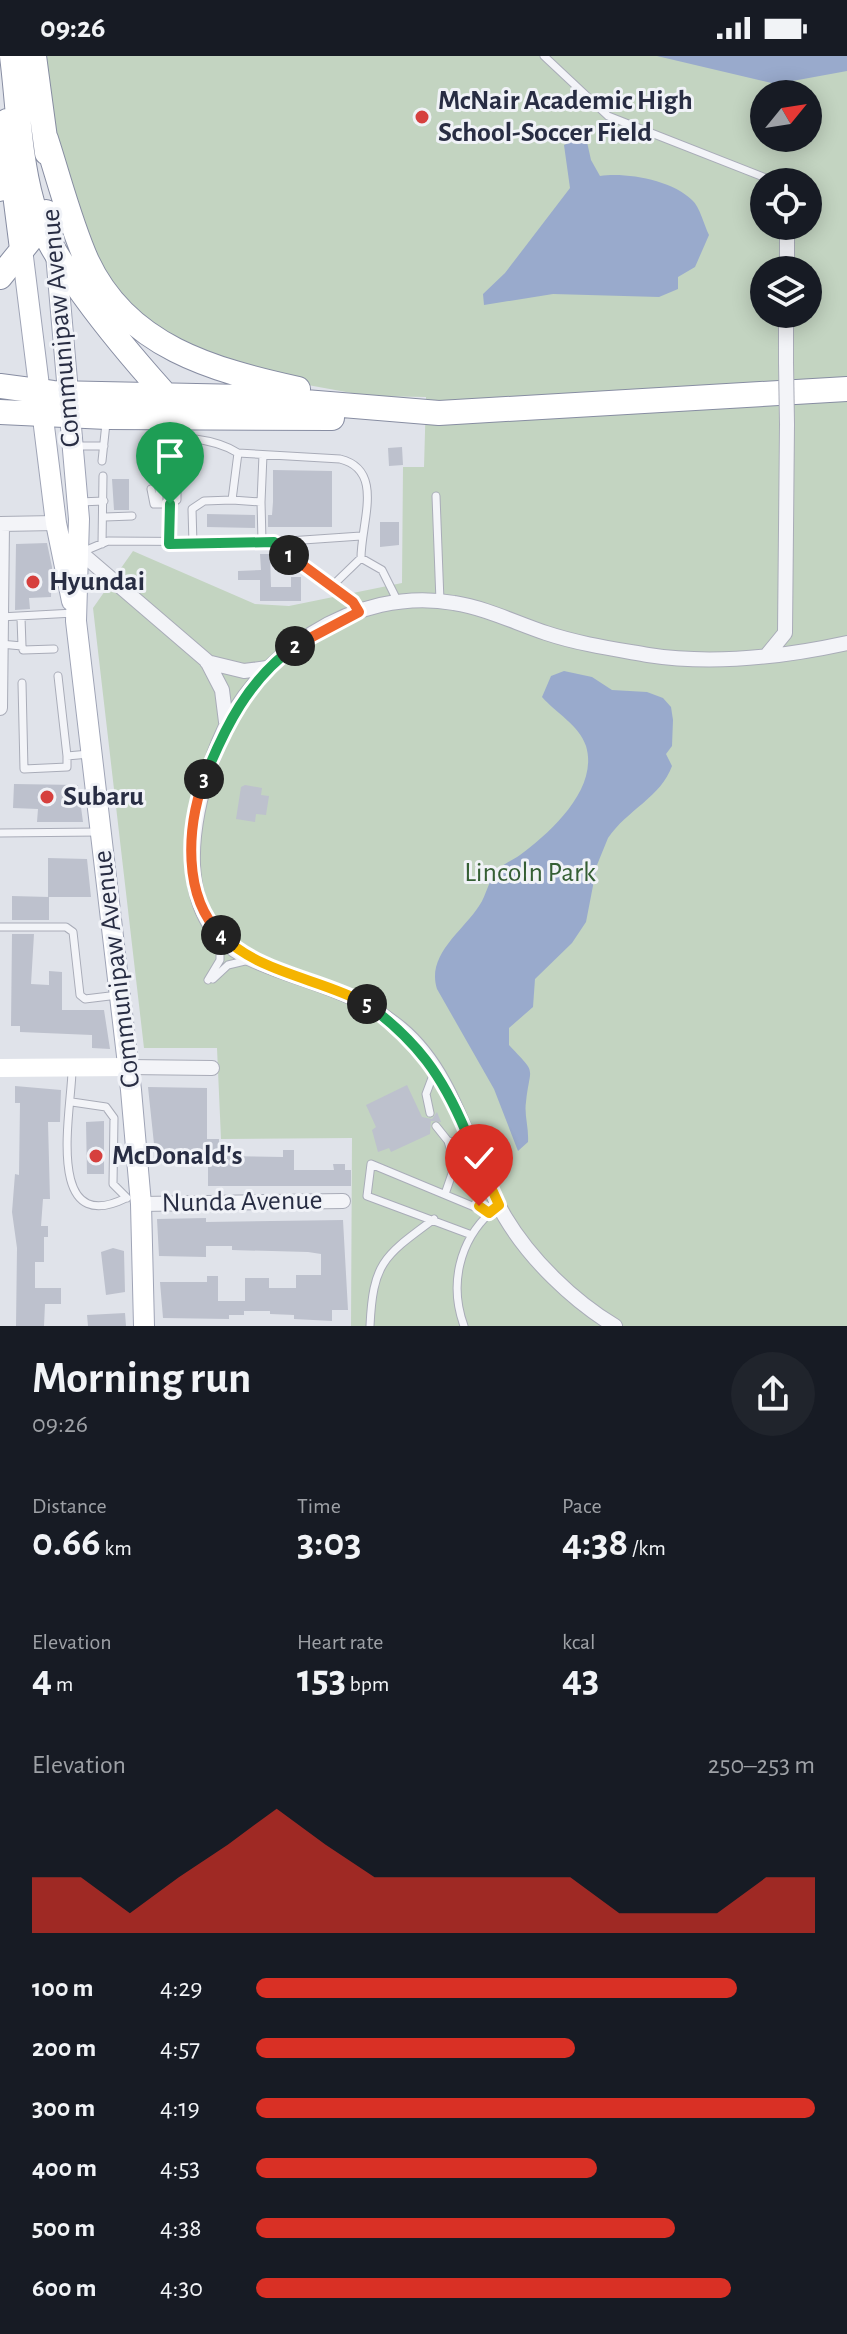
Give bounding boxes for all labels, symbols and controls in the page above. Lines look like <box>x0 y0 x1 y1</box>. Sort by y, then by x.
text: 09:26 <box>40 13 106 43</box>
north arrow <box>750 80 822 152</box>
map controls <box>750 80 822 328</box>
place label: McNair Academic High School-Soccer Field <box>438 87 693 147</box>
marker: McNair Academic High School-Soccer Field <box>413 108 431 126</box>
button: locate <box>750 168 822 240</box>
street label: Communipaw Avenue <box>37 208 85 448</box>
button: layers <box>750 256 822 328</box>
pin <box>136 422 204 504</box>
icon: arrive <box>148 434 192 478</box>
pin: 1 <box>269 535 309 575</box>
text: 1 <box>285 544 293 566</box>
place label: Hyundai <box>49 568 145 596</box>
marker: Hyundai <box>24 573 42 591</box>
pin: 2 <box>275 626 315 666</box>
text: 2 <box>290 635 300 657</box>
pin: 3 <box>184 759 224 799</box>
text: 3 <box>199 768 209 790</box>
place label: Subaru <box>63 783 144 811</box>
marker: Subaru <box>38 788 56 806</box>
street label: Communipaw Avenue <box>89 849 145 1089</box>
park label: Lincoln Park <box>464 859 596 887</box>
pin: 4 <box>201 915 241 955</box>
text: 4 <box>215 924 227 946</box>
pin: 5 <box>347 984 387 1024</box>
text: 5 <box>362 993 372 1015</box>
pin <box>445 1124 513 1206</box>
icon: check <box>457 1136 501 1180</box>
place label: McDonald's <box>112 1142 242 1170</box>
marker: McDonald's <box>87 1147 105 1165</box>
street label: Nunda Avenue <box>161 1187 323 1217</box>
button: share <box>731 1352 815 1436</box>
text: Morning run <box>32 1357 251 1401</box>
text: 09:26 <box>32 1411 88 1437</box>
text: Distance <box>32 1495 107 1517</box>
text: Time <box>297 1495 341 1517</box>
text: Pace <box>562 1495 602 1517</box>
text: 0.66 <box>32 1523 101 1563</box>
text: 3:03 <box>297 1523 361 1563</box>
text: 4:38 <box>562 1523 628 1563</box>
text: km <box>101 1537 132 1559</box>
text: /km <box>628 1537 666 1559</box>
text: Elevation <box>32 1631 112 1653</box>
text: Heart rate <box>297 1631 383 1653</box>
text: kcal <box>562 1631 596 1653</box>
text: 4 <box>32 1659 52 1699</box>
text: 153 <box>297 1659 346 1699</box>
text: 43 <box>562 1659 599 1699</box>
text: m <box>52 1673 73 1695</box>
text: bpm <box>346 1673 389 1695</box>
text: Elevation <box>32 1752 126 1778</box>
text: 250–253 m <box>708 1752 815 1778</box>
text: 100 m <box>32 1975 93 2001</box>
text: 4:29 <box>160 1975 203 2001</box>
text: 200 m <box>32 2035 96 2061</box>
text: 4:57 <box>160 2035 200 2061</box>
text: 300 m <box>32 2095 95 2121</box>
text: 4:19 <box>160 2095 200 2121</box>
text: 400 m <box>32 2155 97 2181</box>
text: 4:53 <box>160 2155 200 2181</box>
text: 500 m <box>32 2215 95 2241</box>
text: 4:38 <box>160 2215 202 2241</box>
text: 600 m <box>32 2275 97 2301</box>
text: 4:30 <box>160 2275 203 2301</box>

